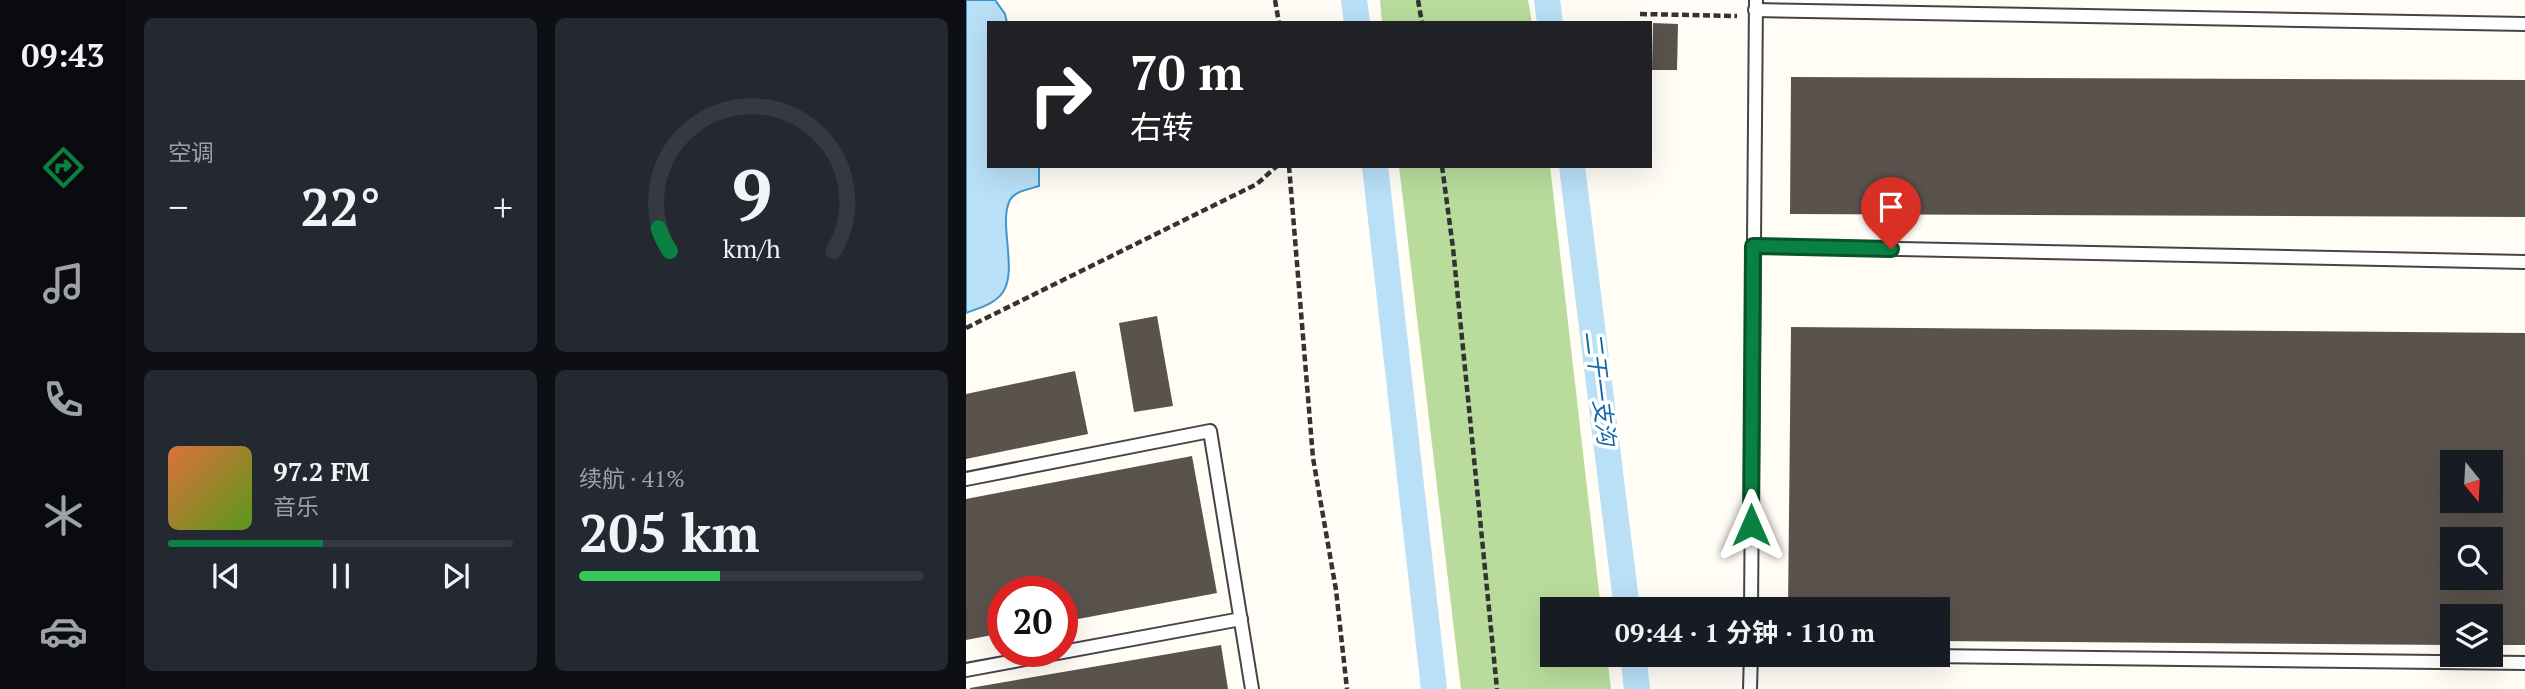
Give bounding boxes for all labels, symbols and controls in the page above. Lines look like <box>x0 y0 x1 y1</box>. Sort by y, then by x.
text: 09:43 <box>21 34 105 76</box>
text: 70 m <box>1130 39 1244 104</box>
icon: right <box>1015 49 1106 140</box>
text: 右转 <box>1130 106 1194 148</box>
text: 空调 <box>168 137 214 168</box>
icon: directions <box>39 143 88 192</box>
text: 9 <box>731 145 772 242</box>
text: 22° <box>300 172 381 241</box>
pin <box>1861 177 1921 249</box>
text: − <box>168 182 188 232</box>
text: + <box>493 182 513 232</box>
icon: arrive <box>1872 188 1910 226</box>
text: km/h <box>723 232 781 265</box>
icon: music <box>39 259 88 308</box>
water label: 二干一支沟 <box>1578 329 1623 450</box>
icon: phone <box>39 375 88 424</box>
north arrow <box>2440 450 2502 513</box>
map controls <box>2440 450 2503 667</box>
text: 97.2 FM <box>273 454 370 488</box>
text: 续航 · 41% <box>579 463 685 494</box>
position arrow <box>1714 488 1788 562</box>
icon: climate <box>39 491 88 540</box>
text: 音乐 <box>273 491 319 522</box>
text: 205 km <box>579 498 760 567</box>
button: search <box>2440 527 2503 590</box>
icon: previous <box>207 557 245 595</box>
icon: pause <box>322 557 360 595</box>
icon: next <box>437 557 475 595</box>
speed limit sign: 20 <box>987 576 1078 667</box>
button: layers <box>2440 604 2503 667</box>
icon: car <box>39 607 88 656</box>
text: 09:44 · 1 分钟 · 110 m <box>1615 615 1875 649</box>

